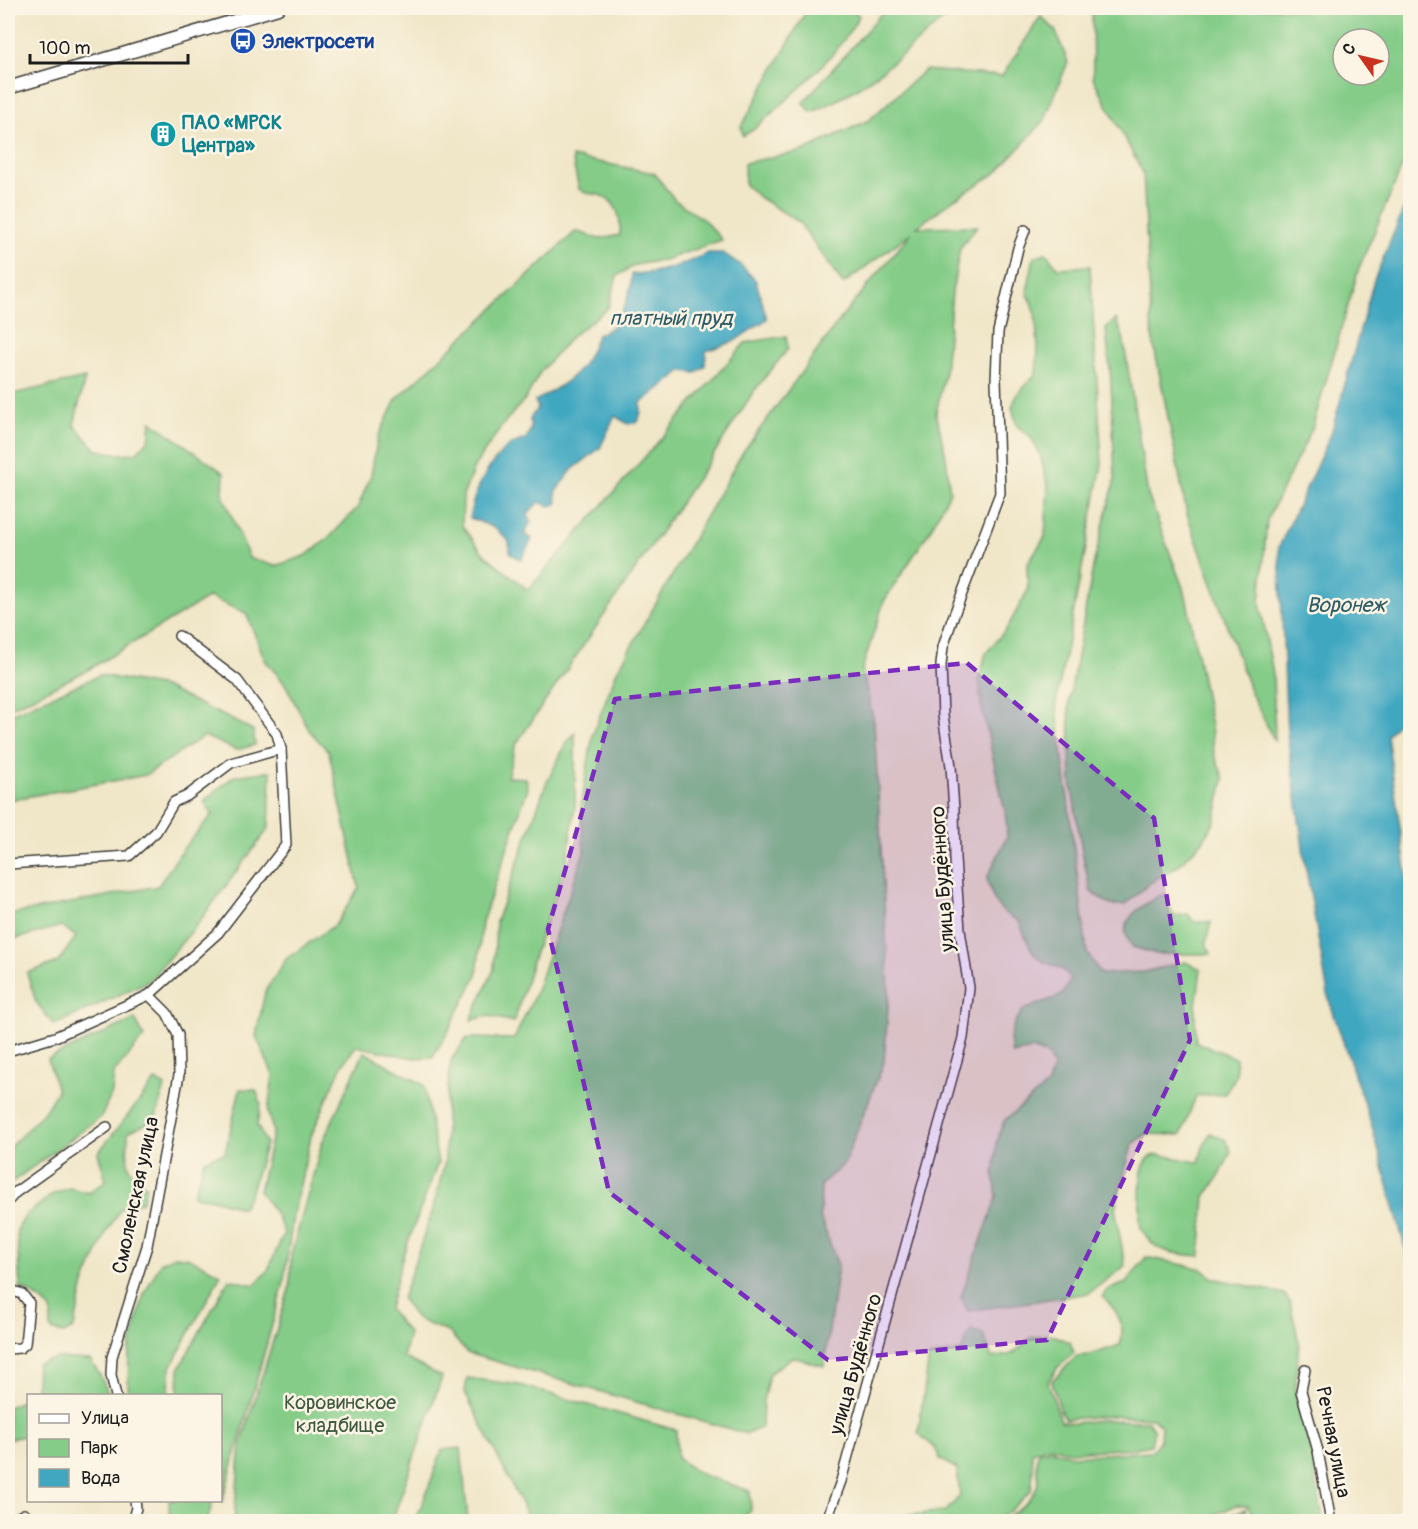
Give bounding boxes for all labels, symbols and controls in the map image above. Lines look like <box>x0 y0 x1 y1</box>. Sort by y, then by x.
bus stop icon: Электросети <box>228 26 258 56</box>
scale bar <box>30 27 188 65</box>
north arrow <box>1331 27 1391 87</box>
place label: Электросети <box>262 29 374 54</box>
text: 100 m <box>39 37 91 60</box>
text: С <box>1338 39 1361 59</box>
place label: ПАО «МРСК Центра» <box>182 110 282 158</box>
building icon: ПАО «МРСК Центра» <box>148 119 178 149</box>
water label: платный пруд <box>610 305 735 332</box>
water label: Воронеж <box>1307 592 1389 619</box>
street label: улица Будённого <box>925 805 960 954</box>
street label: Смоленская улица <box>107 1114 164 1276</box>
street label: улица Будённого <box>823 1290 888 1439</box>
street label: Речная улица <box>1310 1384 1357 1500</box>
park label: Коровинское кладбище <box>284 1390 396 1438</box>
legend <box>27 1394 222 1502</box>
text: Улица <box>81 1407 129 1430</box>
text: Парк <box>81 1437 118 1460</box>
text: Вода <box>81 1467 120 1490</box>

